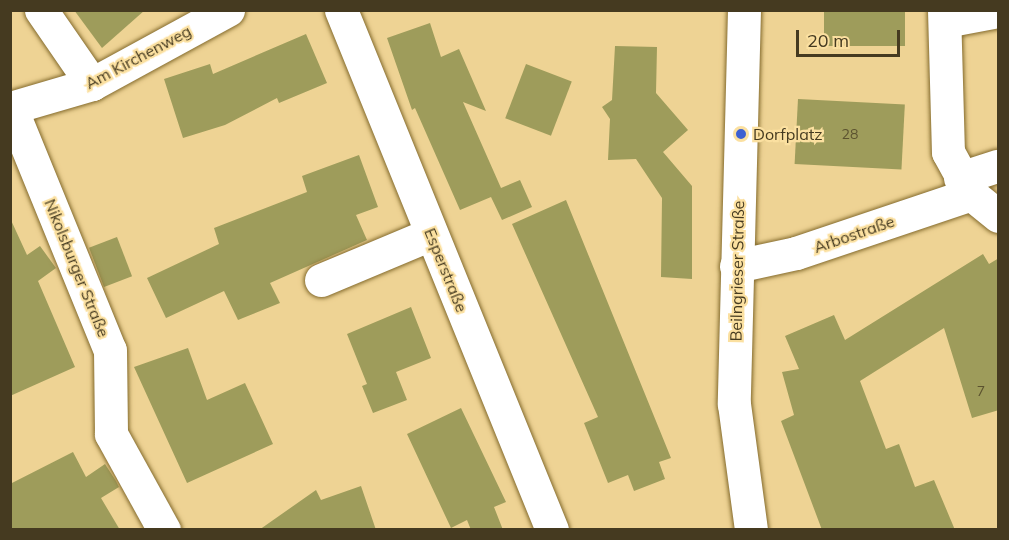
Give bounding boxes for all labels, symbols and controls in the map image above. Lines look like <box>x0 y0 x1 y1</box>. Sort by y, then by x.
scale bar <box>799 18 902 56</box>
street label: Am Kirchenweg <box>82 21 194 93</box>
text: 20 m <box>807 29 849 52</box>
place label: Dorfplatz <box>753 124 823 144</box>
house number: 28 <box>842 126 858 142</box>
marker: Dorfplatz <box>734 127 748 141</box>
street label: Nikolsburger Straße <box>41 196 113 340</box>
street label: Beilngrieser Straße <box>726 200 748 342</box>
street label: Arbostraße <box>811 211 897 257</box>
street label: Esperstraße <box>420 225 472 315</box>
house number: 7 <box>977 383 985 399</box>

